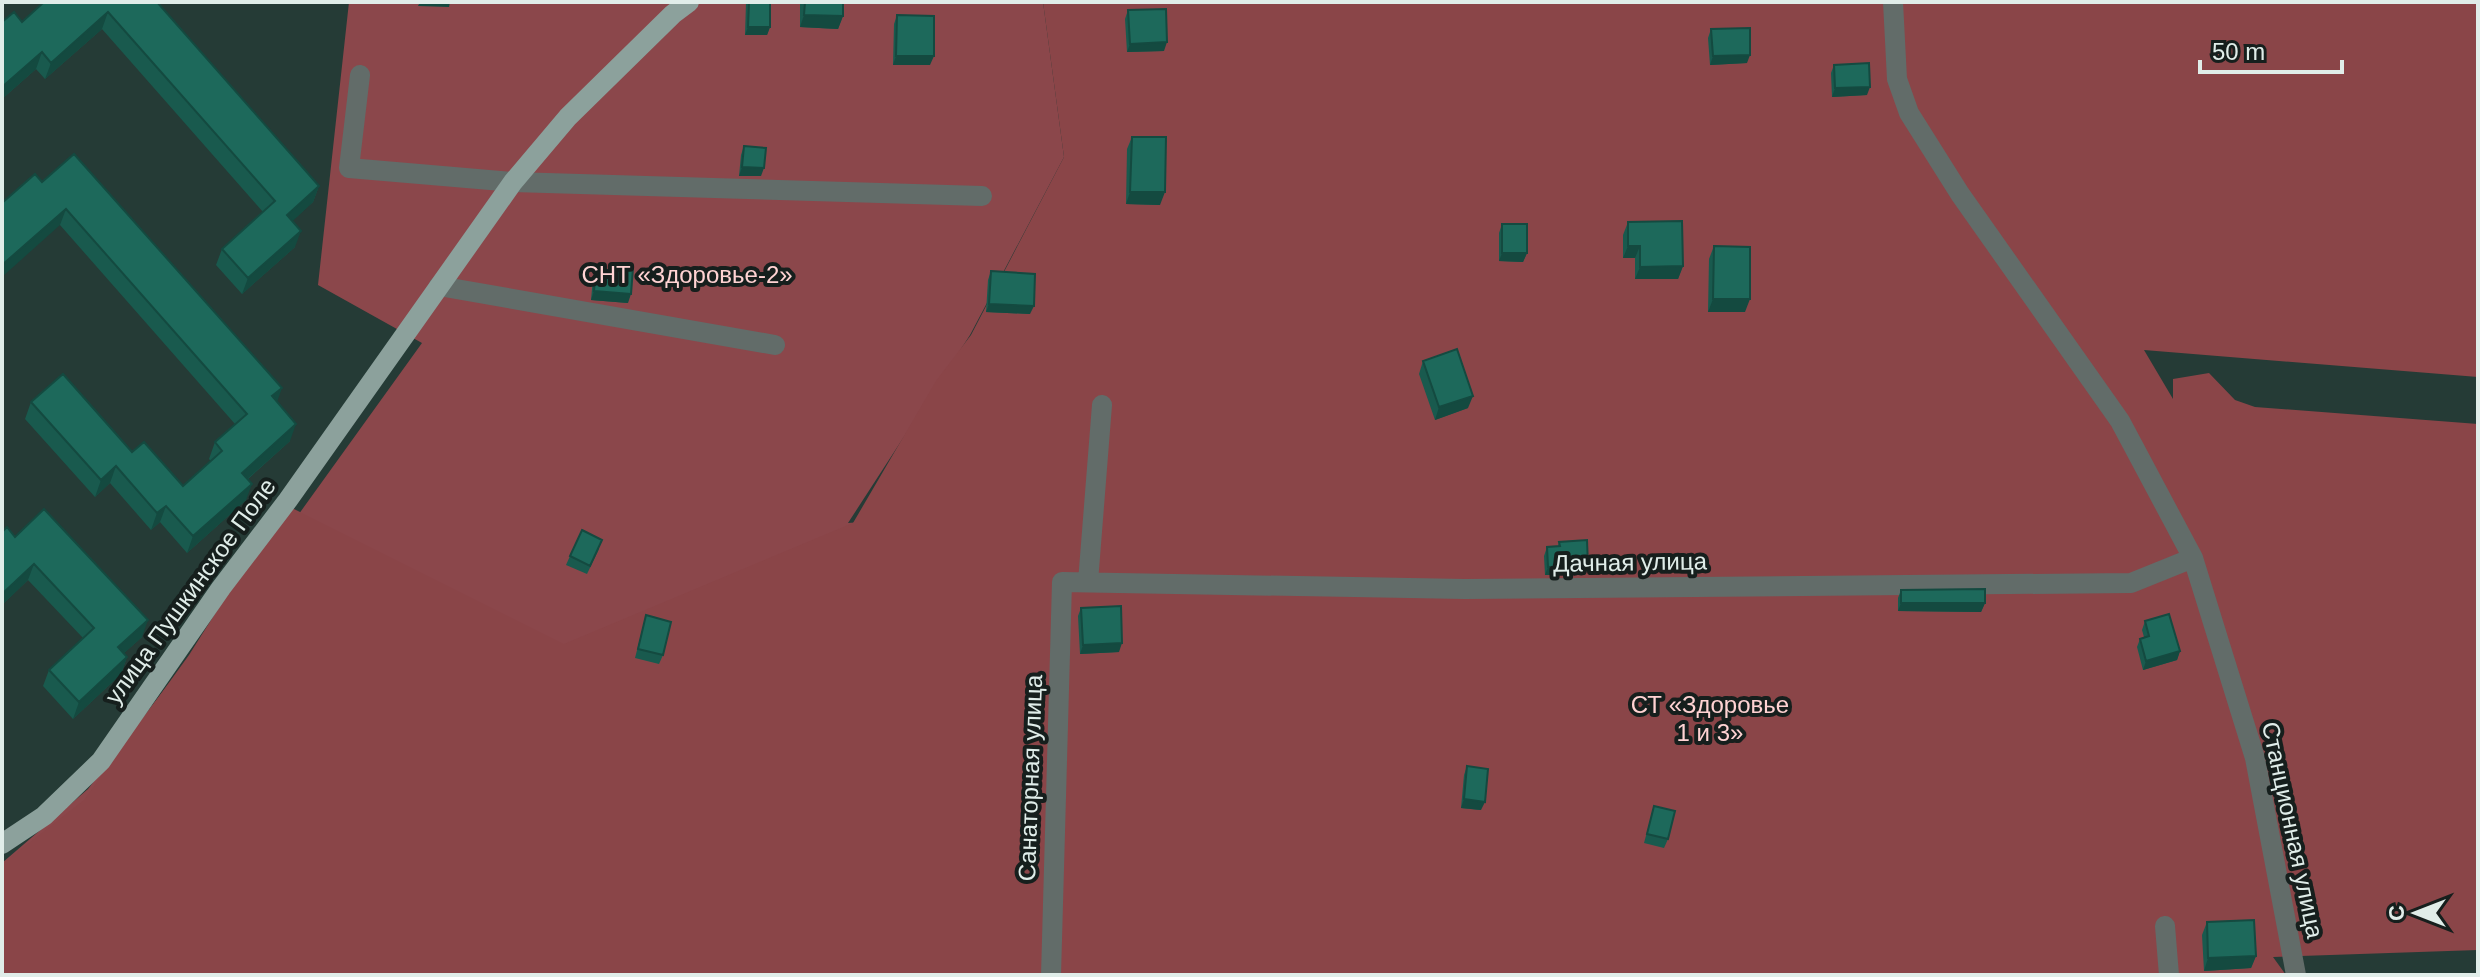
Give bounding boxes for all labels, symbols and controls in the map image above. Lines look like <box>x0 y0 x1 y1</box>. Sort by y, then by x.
scale bar <box>2200 24 2342 74</box>
text: 50 m <box>2212 38 2265 65</box>
park label: СНТ «Здоровье-2» <box>581 261 793 288</box>
street label: улица Пушкинское Поле <box>99 473 281 709</box>
street label: Дачная улица <box>1553 547 1708 577</box>
street label: Санаторная улица <box>1013 674 1047 882</box>
park label: СТ «Здоровье 1 и 3» <box>1631 691 1789 746</box>
street label: Станционная улица <box>2257 719 2329 941</box>
north arrow <box>2376 873 2456 953</box>
text: С <box>2384 905 2409 921</box>

